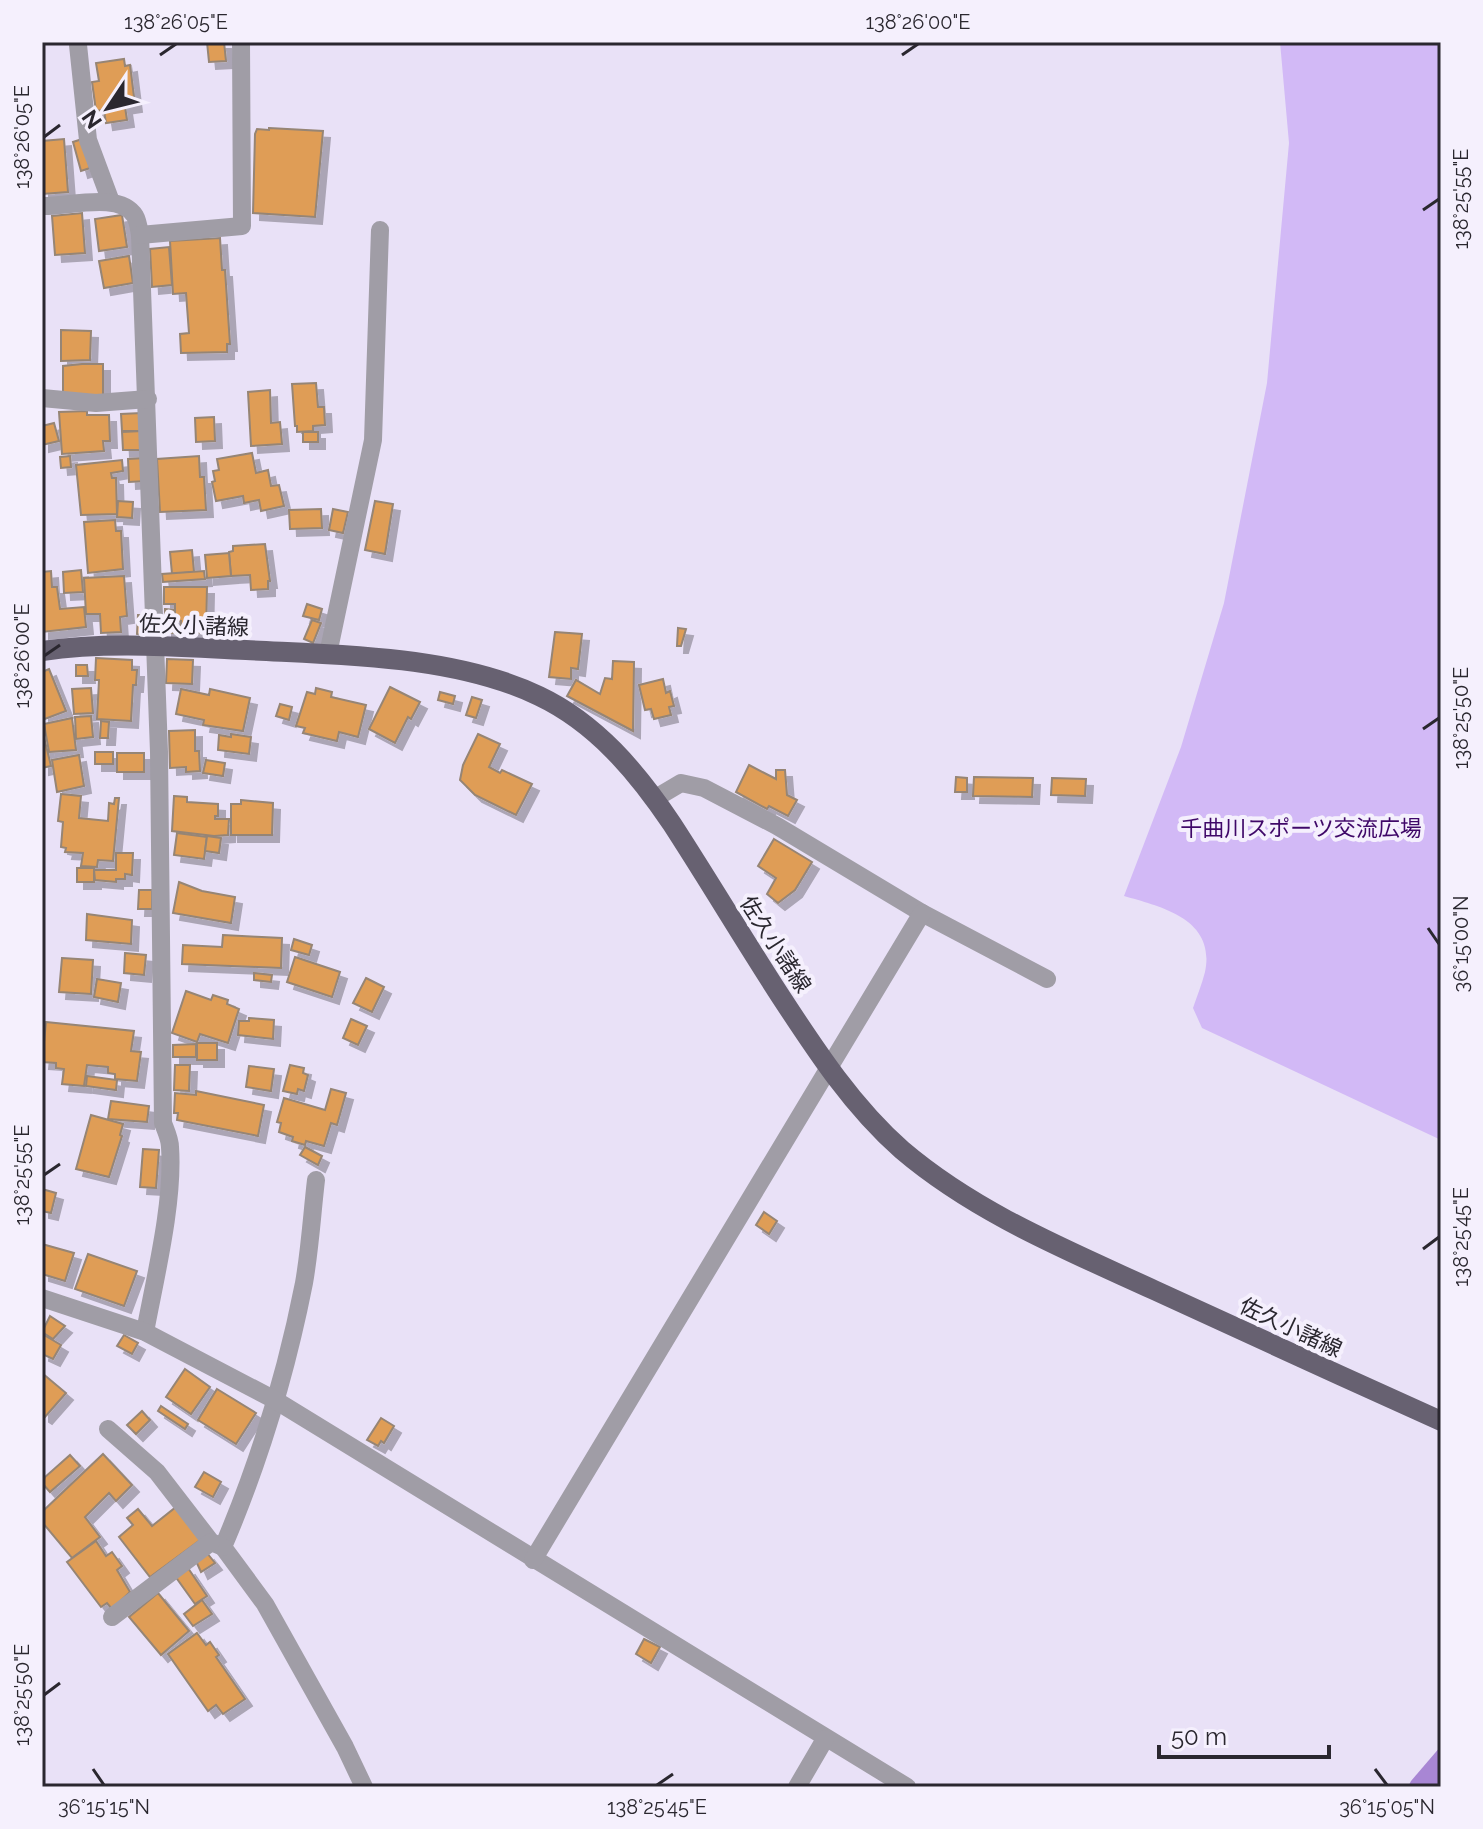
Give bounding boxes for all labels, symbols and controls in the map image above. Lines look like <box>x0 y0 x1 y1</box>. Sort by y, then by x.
text: 138°26'05"E <box>124 10 228 34</box>
text: 138°26'00"E <box>865 10 971 34</box>
north arrow <box>68 68 148 148</box>
text: 138°26'05"E <box>10 85 34 189</box>
text: N <box>76 105 107 134</box>
text: 138°25'55"E <box>1449 148 1473 250</box>
text: 138°26'00"E <box>10 603 34 709</box>
street label: 佐久小諸線 <box>139 610 249 640</box>
text: 138°25'50"E <box>1449 667 1473 769</box>
park label: 千曲川スポーツ交流広場 <box>1180 815 1422 841</box>
street label: 佐久小諸線 <box>735 891 817 997</box>
text: 36°15'00"N <box>1449 896 1473 992</box>
text: 138°25'55"E <box>10 1124 34 1226</box>
text: 138°25'45"E <box>1449 1187 1473 1287</box>
street label: 佐久小諸線 <box>1236 1292 1346 1362</box>
text: 138°25'50"E <box>10 1644 34 1746</box>
scale bar <box>1159 1709 1329 1759</box>
text: 50 m <box>1171 1722 1227 1751</box>
text: 36°15'15"N <box>58 1795 150 1819</box>
text: 138°25'45"E <box>607 1795 707 1819</box>
text: 36°15'05"N <box>1339 1795 1435 1819</box>

